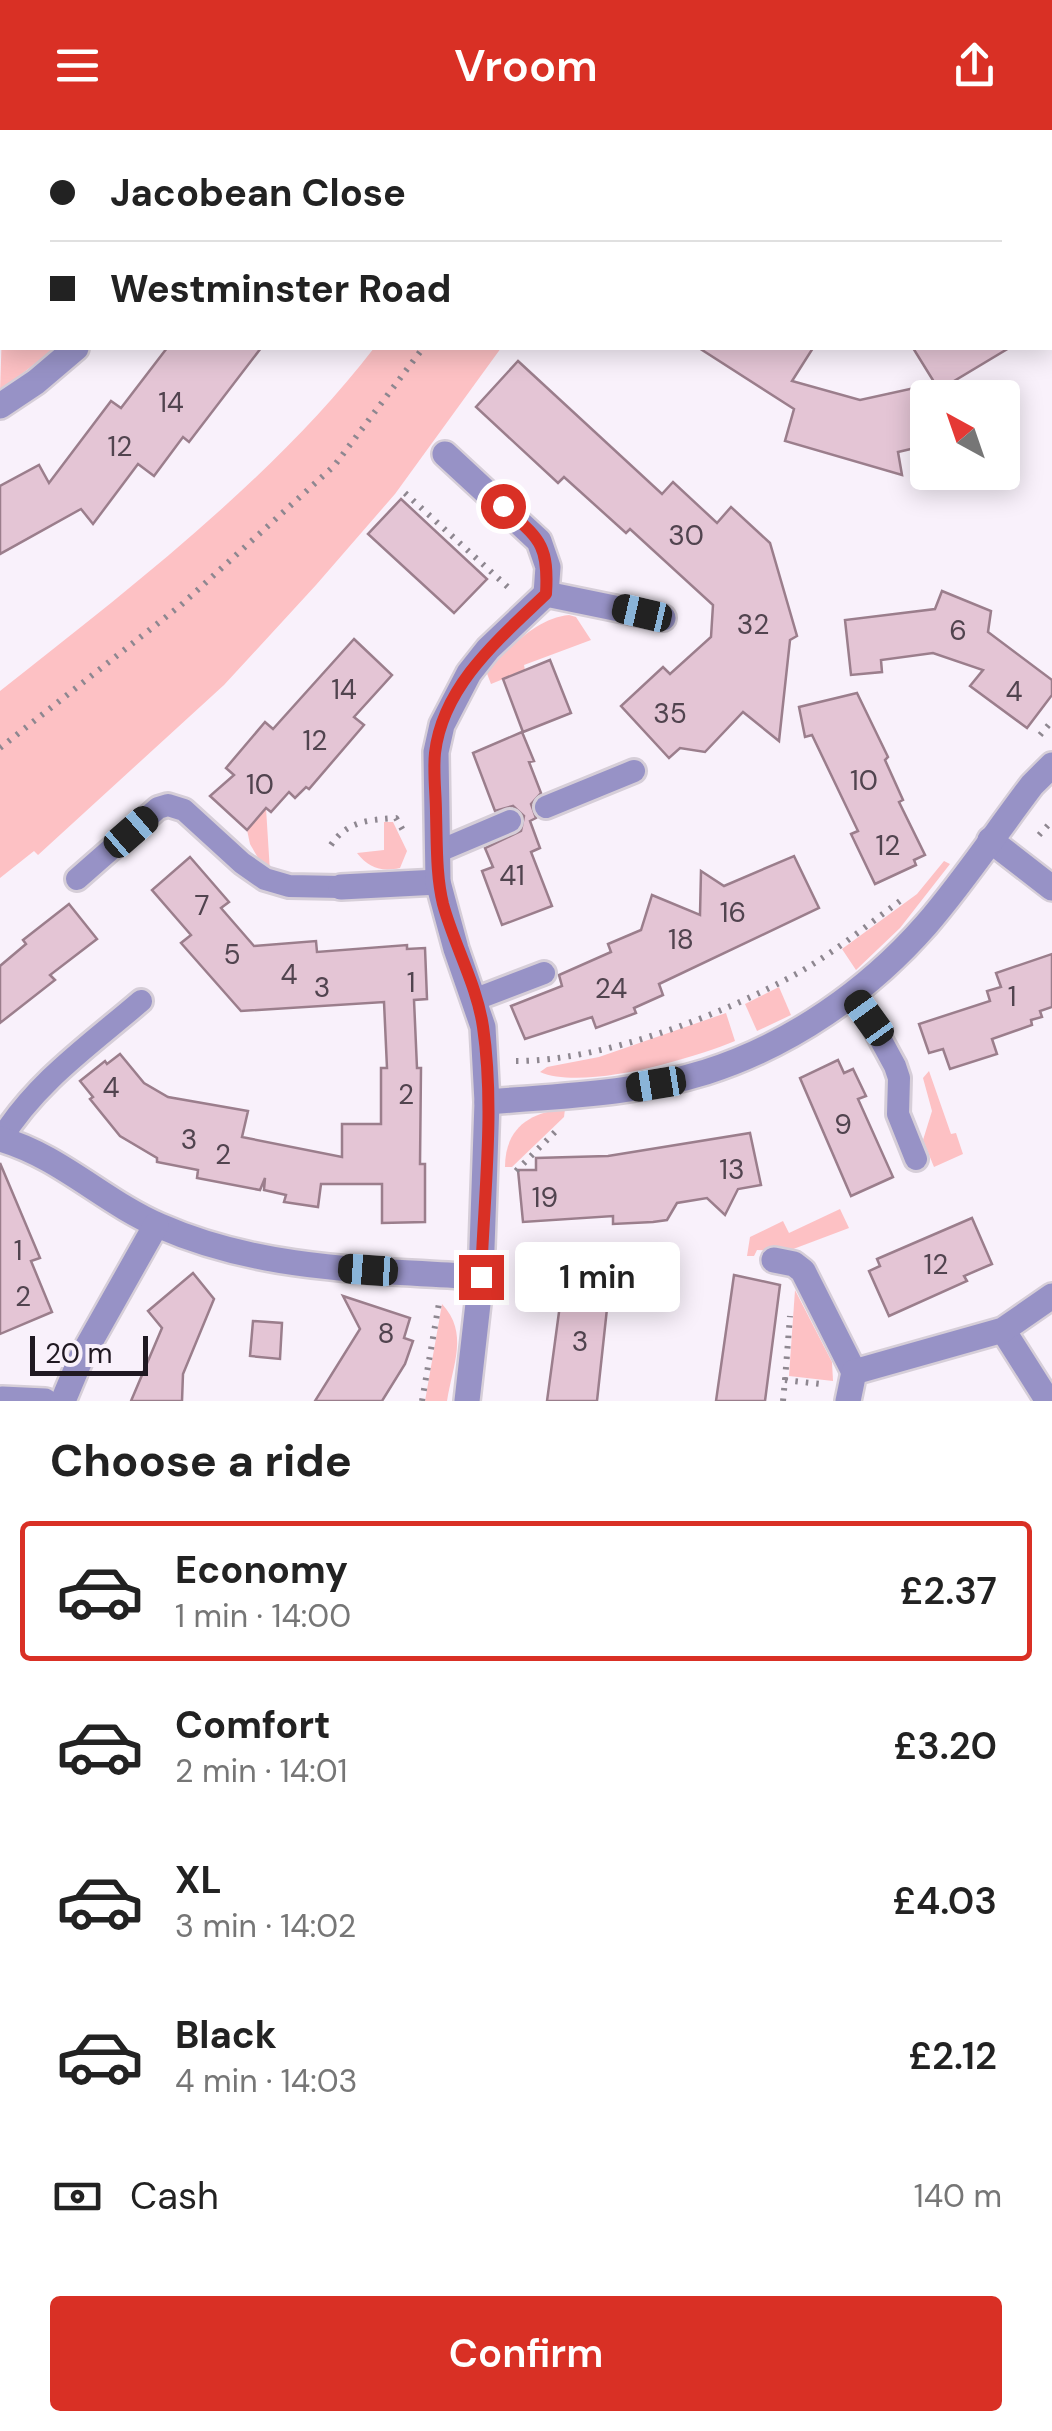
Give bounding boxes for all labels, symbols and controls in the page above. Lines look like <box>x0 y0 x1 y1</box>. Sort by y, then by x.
text: Vroom <box>454 36 598 95</box>
icon: menu <box>50 38 105 93</box>
icon: share <box>947 38 1002 93</box>
text: Jacobean Close <box>110 168 406 218</box>
text: Westminster Road <box>110 264 451 314</box>
north arrow <box>910 380 1020 490</box>
map controls <box>910 380 1020 490</box>
house number: 14 <box>158 384 184 421</box>
house number: 12 <box>108 428 132 465</box>
route start <box>481 484 526 529</box>
house number: 30 <box>668 517 704 554</box>
car <box>609 592 675 634</box>
house number: 32 <box>737 606 769 643</box>
house number: 6 <box>949 612 967 649</box>
house number: 14 <box>331 671 357 708</box>
house number: 4 <box>1006 673 1023 710</box>
house number: 35 <box>653 695 687 732</box>
house number: 12 <box>303 722 327 759</box>
house number: 10 <box>850 762 878 799</box>
house number: 10 <box>246 766 274 803</box>
car <box>99 801 163 863</box>
house number: 12 <box>876 827 900 864</box>
house number: 41 <box>499 857 525 894</box>
house number: 7 <box>195 887 209 924</box>
house number: 16 <box>720 894 746 931</box>
house number: 18 <box>668 921 694 958</box>
house number: 5 <box>223 936 241 973</box>
house number: 4 <box>281 956 298 993</box>
house number: 1 <box>407 964 415 1001</box>
house number: 3 <box>314 969 330 1006</box>
house number: 24 <box>595 970 627 1007</box>
house number: 1 <box>1008 978 1016 1015</box>
car <box>839 985 899 1051</box>
car <box>624 1064 688 1104</box>
house number: 4 <box>103 1069 120 1106</box>
house number: 2 <box>398 1076 414 1113</box>
house number: 9 <box>834 1106 852 1143</box>
house number: 3 <box>181 1121 197 1158</box>
house number: 2 <box>215 1136 231 1173</box>
house number: 13 <box>719 1151 745 1188</box>
house number: 19 <box>532 1179 558 1216</box>
house number: 1 <box>14 1232 22 1269</box>
callout: 1 min <box>516 1242 681 1312</box>
house number: 12 <box>924 1246 948 1283</box>
car <box>337 1253 399 1287</box>
route end <box>459 1255 504 1300</box>
text: 1 min <box>559 1256 636 1298</box>
house number: 2 <box>15 1278 31 1315</box>
house number: 8 <box>377 1315 395 1352</box>
house number: 3 <box>572 1323 588 1360</box>
scale bar <box>30 1331 148 1376</box>
text: 20 m <box>45 1335 112 1372</box>
text: Choose a ride <box>50 1431 352 1490</box>
text: Economy <box>175 1545 348 1595</box>
icon: car <box>55 1546 145 1636</box>
text: £2.37 <box>900 1566 997 1616</box>
text: 1 min · 14:00 <box>175 1595 351 1637</box>
text: Comfort <box>175 1700 331 1750</box>
icon: car <box>55 1701 145 1791</box>
text: £3.20 <box>893 1721 997 1771</box>
text: 2 min · 14:01 <box>175 1750 348 1792</box>
text: XL <box>175 1855 222 1905</box>
icon: car <box>55 1856 145 1946</box>
text: £4.03 <box>892 1876 997 1926</box>
text: 3 min · 14:02 <box>175 1905 356 1947</box>
text: Black <box>175 2010 277 2060</box>
icon: car <box>55 2011 145 2101</box>
text: £2.12 <box>909 2031 997 2081</box>
text: 4 min · 14:03 <box>175 2060 358 2102</box>
icon: cash <box>50 2169 105 2224</box>
text: Cash <box>130 2171 219 2221</box>
text: 140 m <box>914 2175 1002 2217</box>
button: Confirm <box>50 2296 1002 2411</box>

